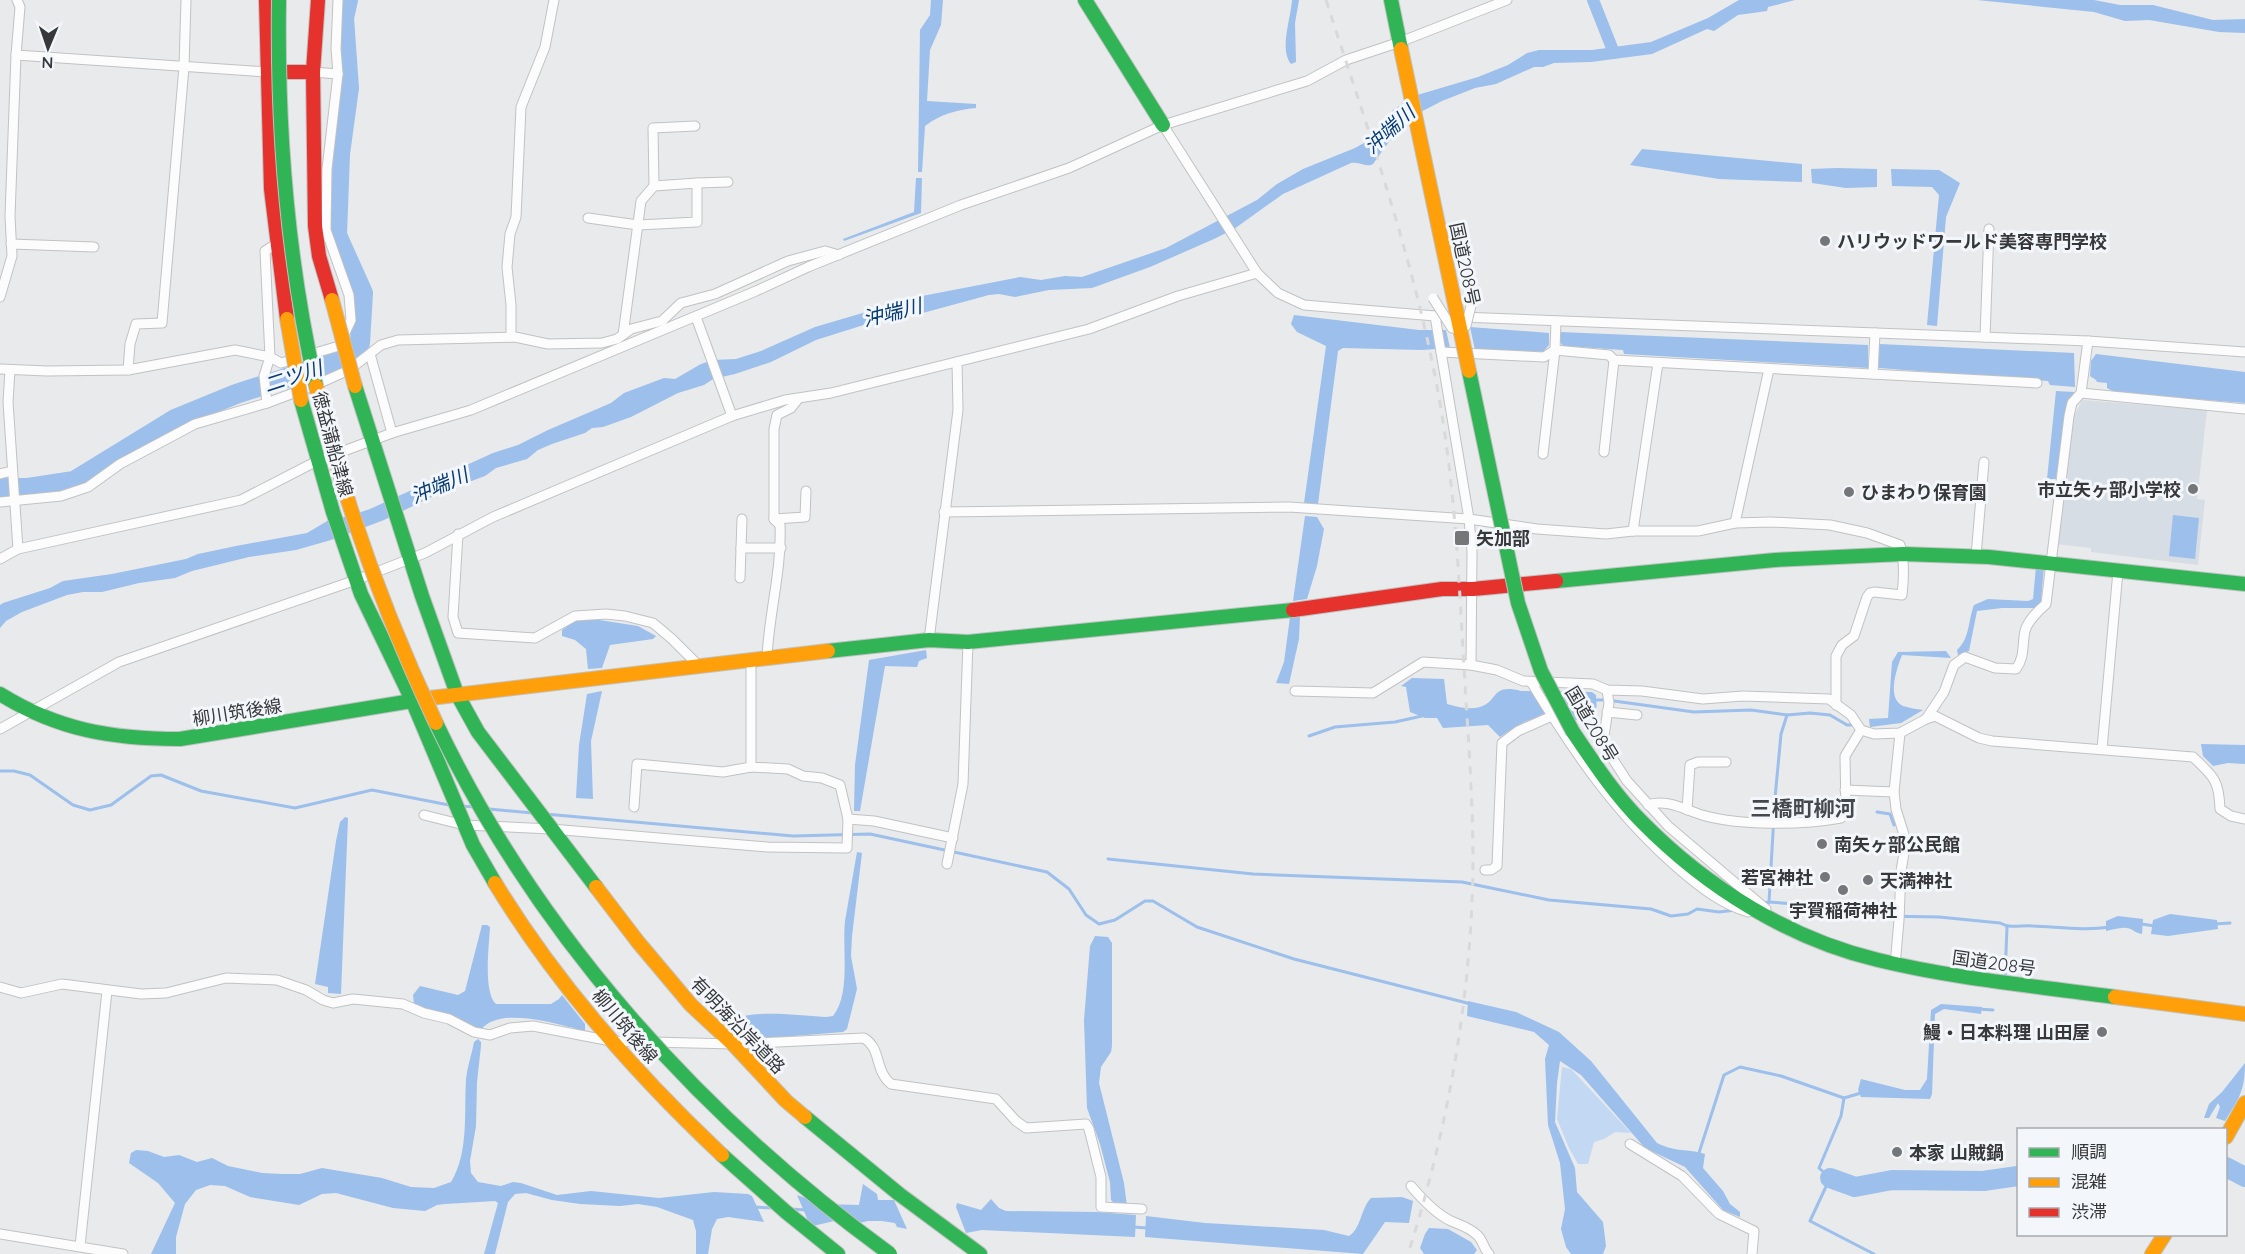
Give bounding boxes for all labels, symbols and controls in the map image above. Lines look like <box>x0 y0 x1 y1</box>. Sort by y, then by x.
north arrow <box>18 18 78 78</box>
text: N <box>41 53 54 73</box>
water label: 沖端川 <box>1358 98 1421 158</box>
street label: 国道208号 <box>1445 220 1485 308</box>
place label: ハリウッドワールド美容専門学校 <box>1837 230 2107 253</box>
marker: ハリウッドワールド美容専門学校 <box>1818 234 1832 248</box>
water label: 沖端川 <box>860 292 926 331</box>
water label: 二ツ川 <box>261 354 327 397</box>
street label: 徳益蒲船津線 <box>308 389 358 499</box>
water label: 沖端川 <box>407 461 473 508</box>
place label: 市立矢ヶ部小学校 <box>2037 478 2181 501</box>
place label: ひまわり保育園 <box>1861 481 1987 504</box>
marker: 市立矢ヶ部小学校 <box>2186 482 2200 496</box>
marker: ひまわり保育園 <box>1842 485 1856 499</box>
place label: 矢加部 <box>1476 527 1530 550</box>
marker: 矢加部 <box>1453 529 1471 547</box>
street label: 国道208号 <box>1560 682 1624 766</box>
street label: 柳川筑後線 <box>191 694 283 730</box>
district label: 三橋町柳河 <box>1751 795 1856 821</box>
place label: 南矢ヶ部公民館 <box>1834 833 1960 856</box>
marker: 南矢ヶ部公民館 <box>1815 837 1829 851</box>
place label: 若宮神社 <box>1741 866 1813 889</box>
place label: 天満神社 <box>1880 869 1952 892</box>
marker: 若宮神社 <box>1818 870 1832 884</box>
marker: 天満神社 <box>1861 873 1875 887</box>
marker: 宇賀稲荷神社 <box>1836 883 1850 897</box>
place label: 宇賀稲荷神社 <box>1789 899 1897 922</box>
street label: 国道208号 <box>1951 946 2037 980</box>
street label: 有明海沿岸道路 <box>686 972 790 1078</box>
street label: 柳川筑後線 <box>587 984 663 1068</box>
place label: 鰻・日本料理 山田屋 <box>1923 1021 2090 1044</box>
marker: 鰻・日本料理 山田屋 <box>2095 1025 2109 1039</box>
legend <box>2017 1128 2227 1236</box>
text: 順調 <box>2071 1140 2107 1163</box>
place label: 本家 山賊鍋 <box>1909 1141 2004 1164</box>
marker: 本家 山賊鍋 <box>1890 1145 1904 1159</box>
text: 混雑 <box>2071 1170 2107 1193</box>
text: 渋滞 <box>2071 1200 2107 1223</box>

